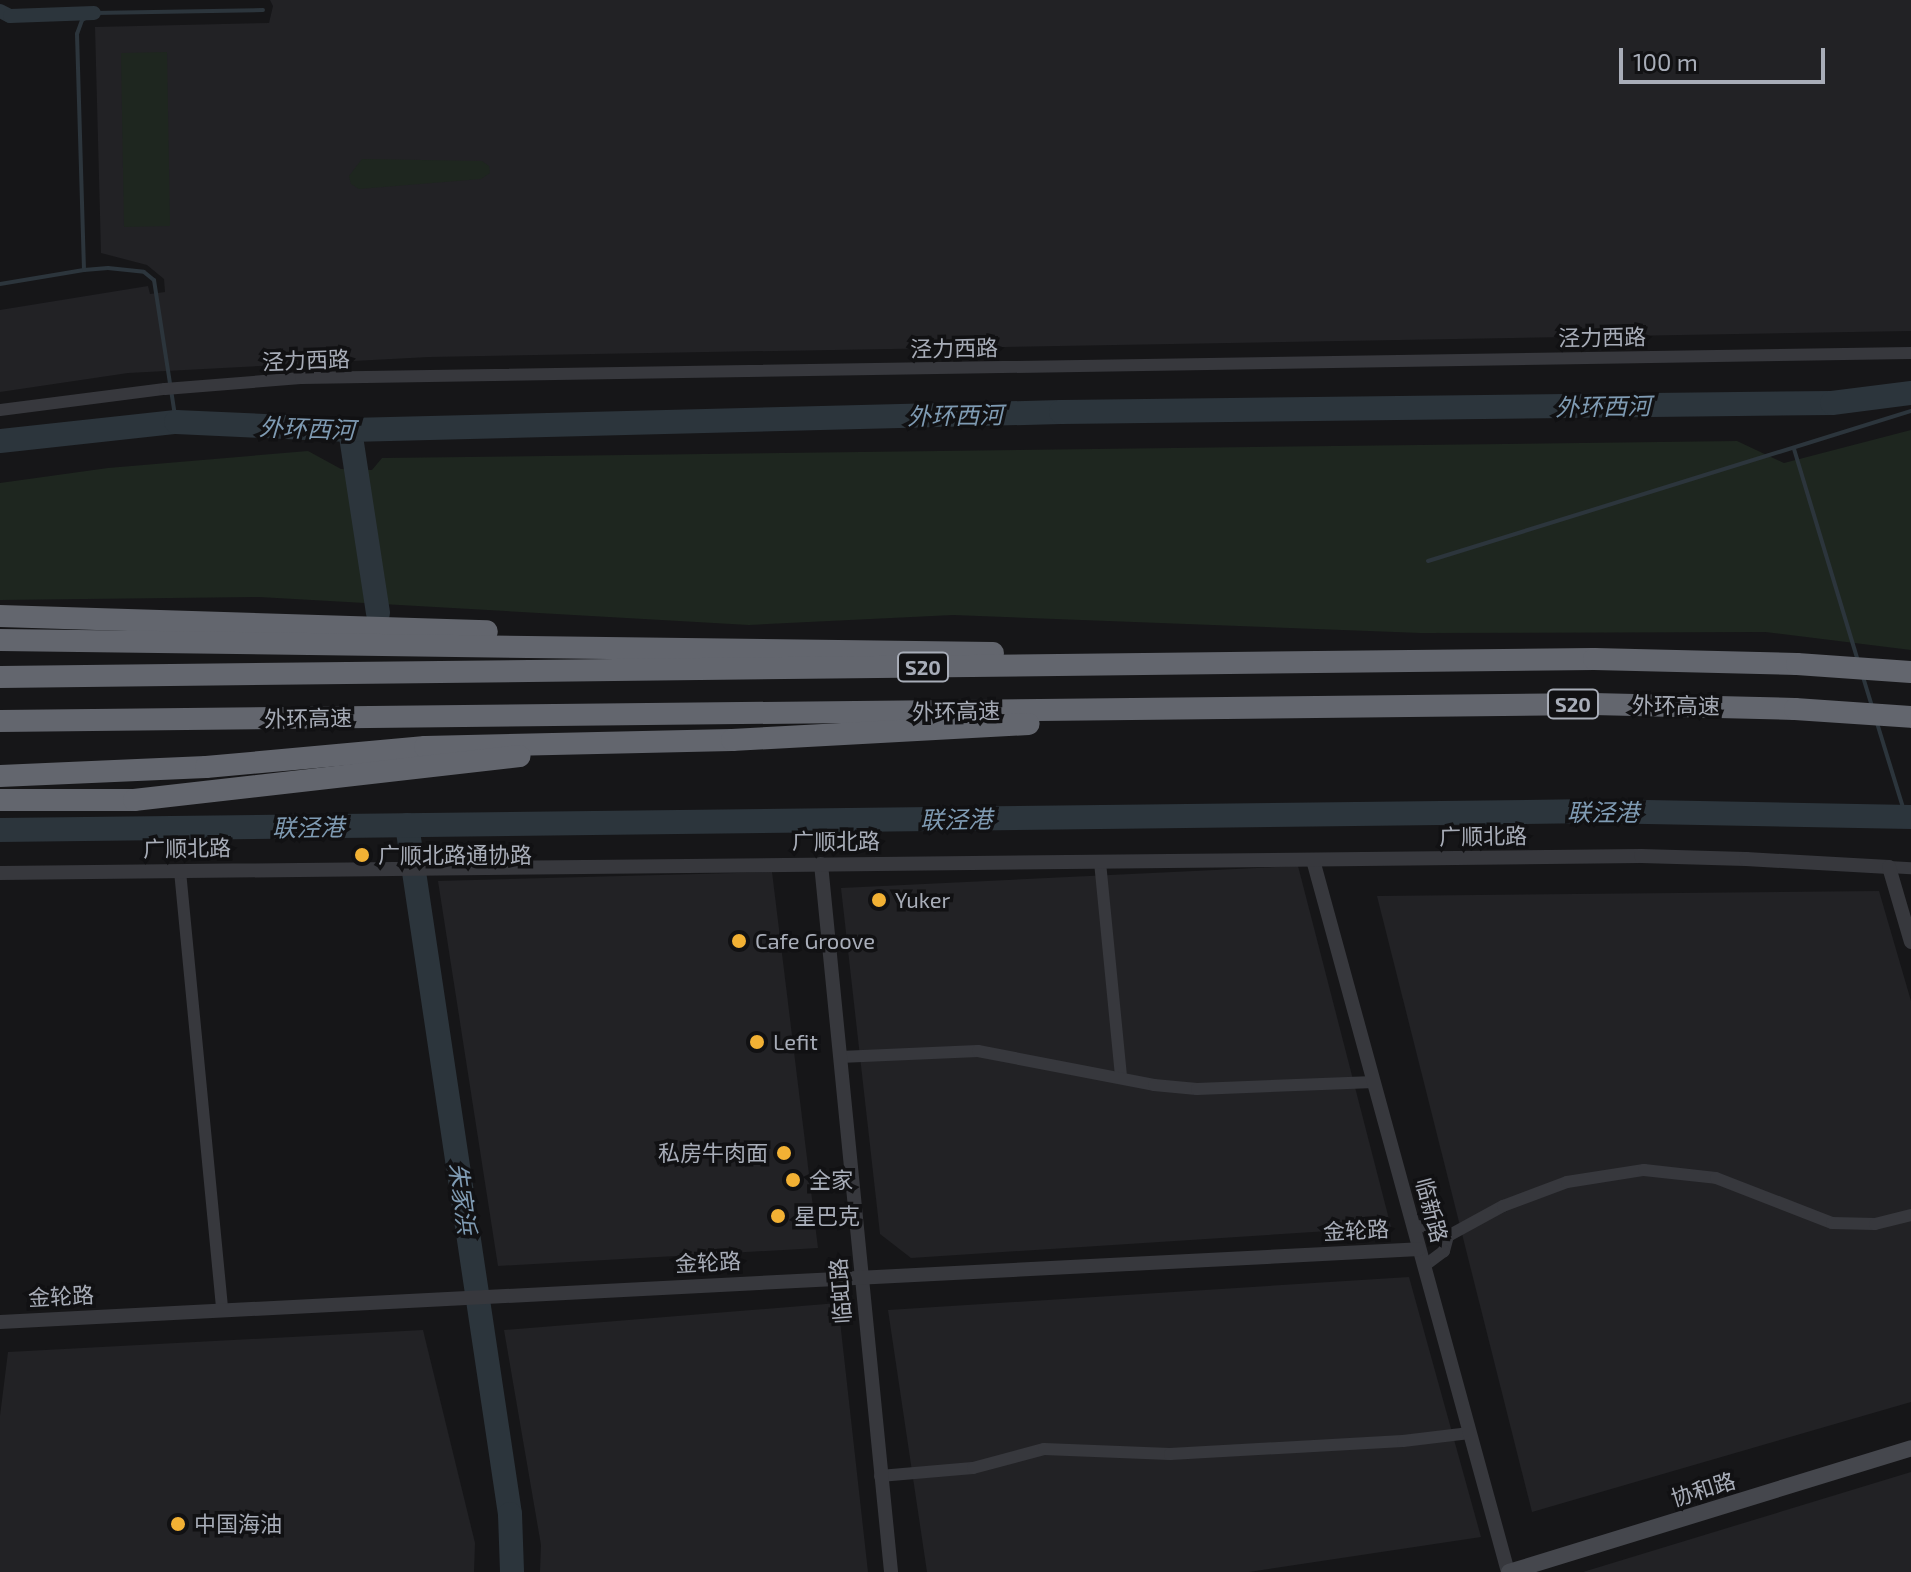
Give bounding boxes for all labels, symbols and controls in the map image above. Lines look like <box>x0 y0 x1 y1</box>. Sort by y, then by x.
scale bar <box>1623 32 1829 82</box>
text: 100 m <box>1633 47 1698 76</box>
street label: 泾力西路 <box>1558 323 1646 351</box>
street label: 泾力西路 <box>910 334 998 362</box>
street label: 泾力西路 <box>262 345 350 375</box>
water label: 外环西河 <box>1555 391 1651 421</box>
water label: 外环西河 <box>907 400 1003 430</box>
water label: 外环西河 <box>259 412 355 444</box>
road number: S20 <box>897 651 949 683</box>
road number: S20 <box>1547 688 1599 720</box>
street label: 外环高速 <box>1632 691 1720 719</box>
street label: 外环高速 <box>912 697 1000 725</box>
street label: 外环高速 <box>264 704 352 732</box>
water label: 联泾港 <box>1567 798 1639 826</box>
water label: 联泾港 <box>920 804 992 834</box>
water label: 联泾港 <box>272 812 344 842</box>
street label: 广顺北路 <box>1439 822 1527 850</box>
street label: 广顺北路 <box>792 828 880 854</box>
street label: 广顺北路 <box>143 834 231 862</box>
place label: 广顺北路通协路 <box>378 842 532 868</box>
marker: 广顺北路通协路 <box>353 846 371 864</box>
place label: Yuker <box>895 887 950 913</box>
marker: Yuker <box>870 891 888 909</box>
place label: Cafe Groove <box>755 928 875 954</box>
marker: Cafe Groove <box>730 932 748 950</box>
place label: Lefit <box>773 1029 818 1055</box>
marker: Lefit <box>748 1033 766 1051</box>
place label: 私房牛肉面 <box>658 1140 768 1166</box>
marker: 私房牛肉面 <box>775 1144 793 1162</box>
water label: 朱家浜 <box>444 1160 482 1236</box>
place label: 全家 <box>809 1167 853 1193</box>
marker: 全家 <box>784 1171 802 1189</box>
street label: 临新路 <box>1411 1175 1453 1245</box>
place label: 星巴克 <box>794 1203 860 1229</box>
marker: 星巴克 <box>769 1207 787 1225</box>
street label: 金轮路 <box>1322 1215 1390 1245</box>
street label: 金轮路 <box>674 1247 742 1277</box>
street label: 临虹路 <box>825 1257 855 1325</box>
street label: 金轮路 <box>27 1281 95 1311</box>
street label: 协和路 <box>1668 1467 1738 1511</box>
place label: 中国海油 <box>194 1511 282 1537</box>
marker: 中国海油 <box>169 1515 187 1533</box>

